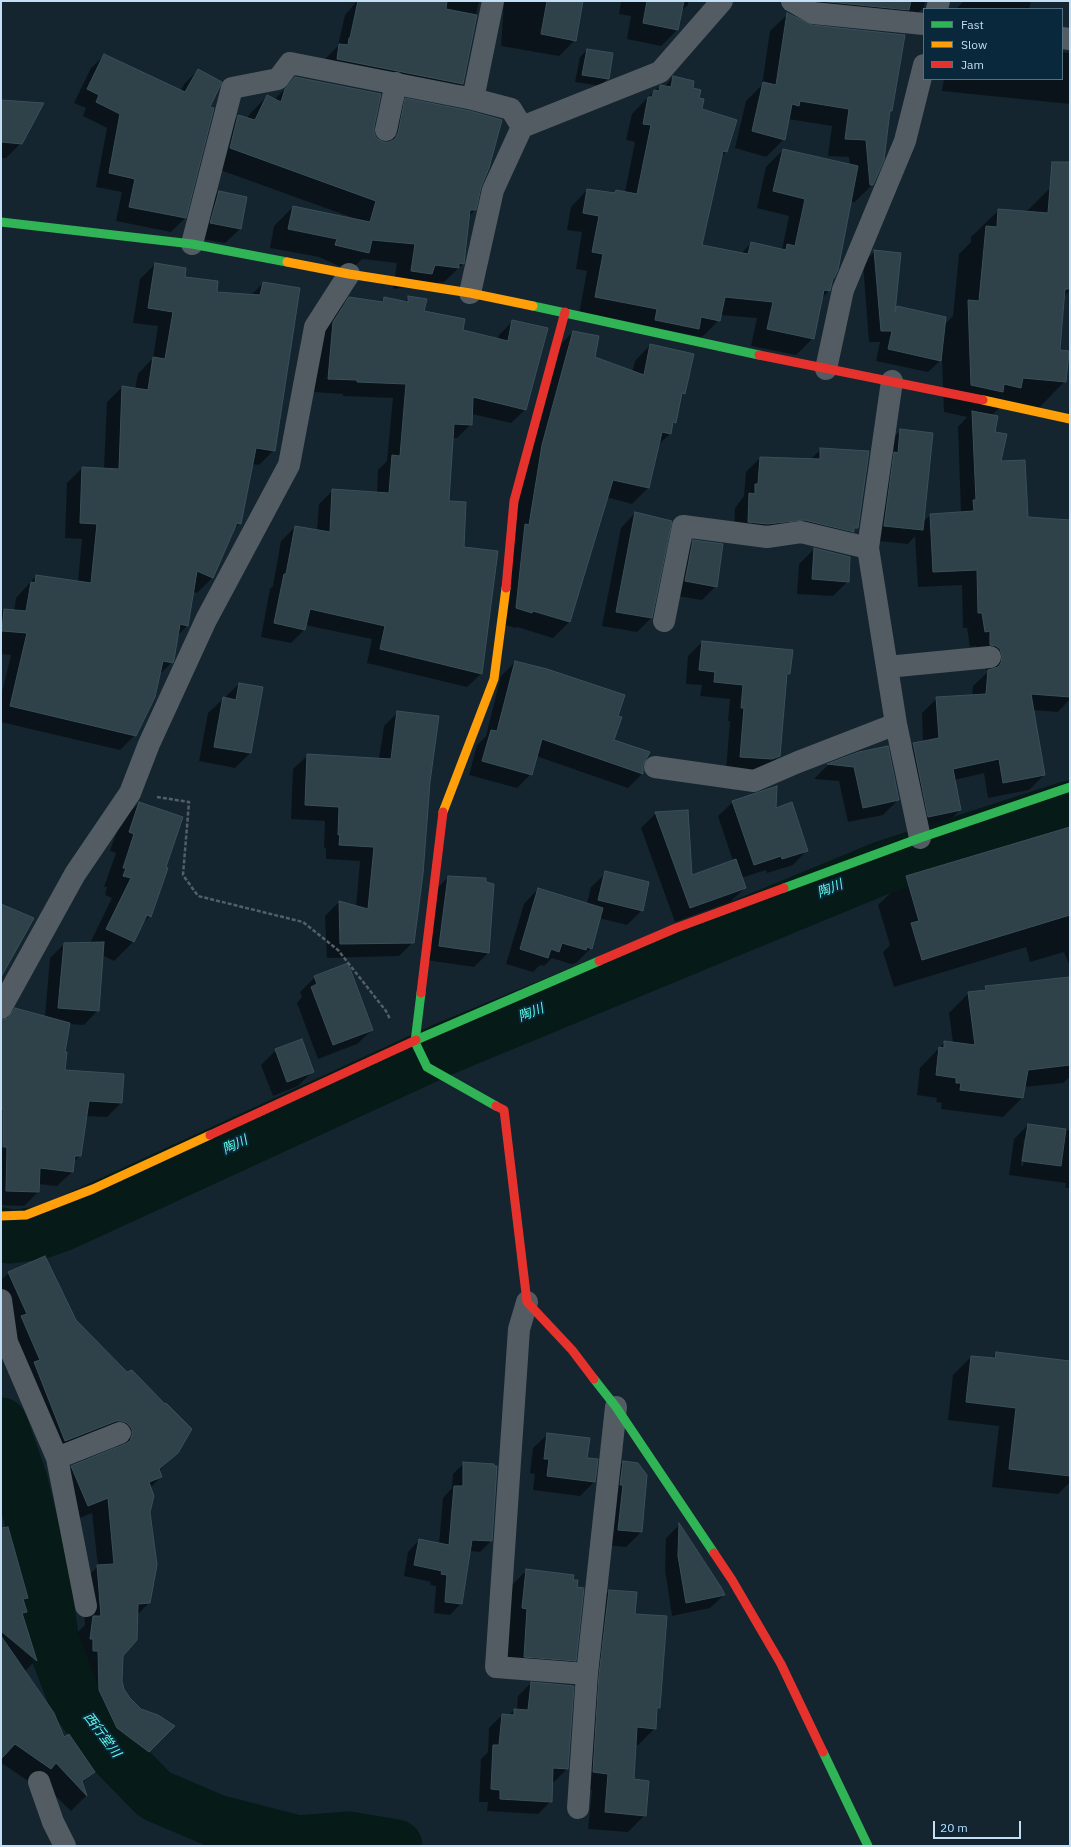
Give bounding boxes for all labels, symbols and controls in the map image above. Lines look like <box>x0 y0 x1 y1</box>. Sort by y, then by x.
legend <box>923 8 1063 80</box>
text: Fast <box>961 17 984 32</box>
text: Slow <box>961 37 987 52</box>
text: Jam <box>961 57 984 72</box>
water label: 陶川 <box>815 877 845 901</box>
water label: 陶川 <box>516 1001 546 1025</box>
water label: 陶川 <box>220 1132 250 1158</box>
water label: 西行堂川 <box>80 1710 124 1760</box>
scale bar <box>935 1813 1023 1839</box>
text: 20 m <box>940 1820 968 1835</box>

